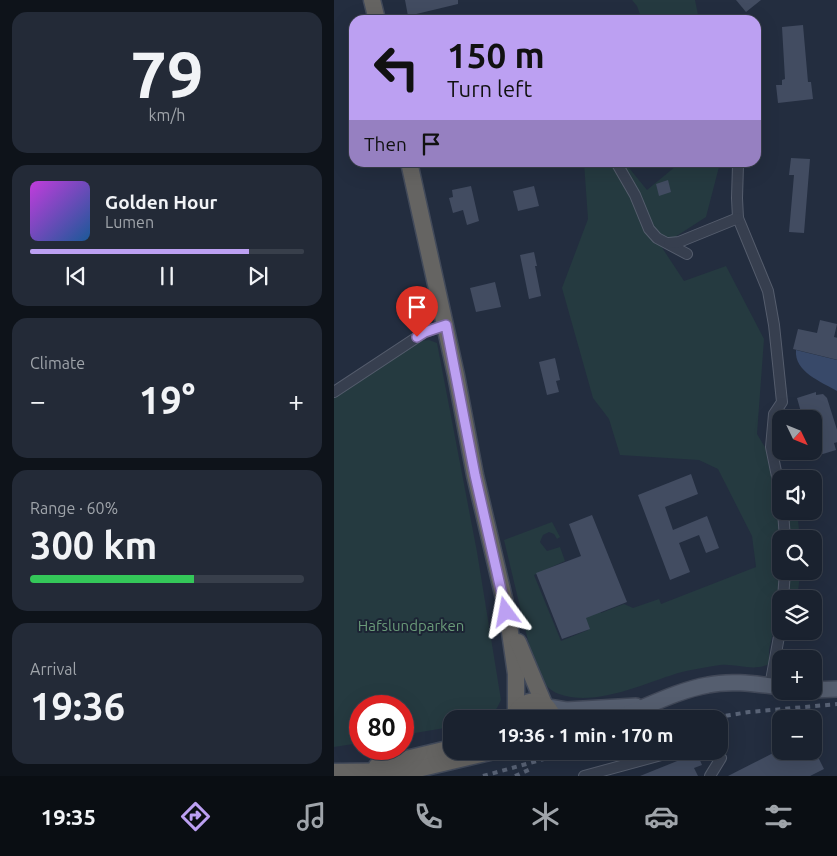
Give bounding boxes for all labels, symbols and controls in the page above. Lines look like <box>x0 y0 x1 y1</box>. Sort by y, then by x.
icon: left <box>364 35 429 100</box>
text: 150 m <box>447 35 545 75</box>
text: 79 <box>130 37 204 110</box>
text: Turn left <box>447 76 532 101</box>
text: km/h <box>149 106 185 124</box>
icon: arrive <box>417 130 445 158</box>
text: Then <box>364 133 407 155</box>
text: Golden Hour <box>105 191 217 213</box>
text: Lumen <box>105 213 154 231</box>
icon: previous <box>62 262 90 290</box>
icon: pause <box>153 262 181 290</box>
icon: next <box>244 262 272 290</box>
pin <box>396 286 438 337</box>
icon: arrive <box>403 293 431 321</box>
text: Climate <box>30 354 85 372</box>
text: 19° <box>139 379 195 421</box>
text: − <box>30 385 46 416</box>
text: + <box>288 385 304 416</box>
north arrow <box>772 410 822 460</box>
map controls <box>772 410 822 760</box>
button: sound <box>772 470 822 520</box>
text: Range · 60% <box>30 499 118 517</box>
text: 300 km <box>30 524 157 566</box>
button: search <box>772 530 822 580</box>
position arrow <box>479 585 531 637</box>
button: layers <box>772 590 822 640</box>
park label: Hafslundparken <box>358 617 464 634</box>
button: + <box>772 650 822 700</box>
text: Arrival <box>30 660 77 678</box>
text: 19:36 <box>30 685 125 727</box>
speed limit sign: 80 <box>349 695 414 760</box>
button: − <box>772 710 822 760</box>
text: 19:36 · 1 min · 170 m <box>498 724 673 746</box>
icon: directions <box>178 799 213 834</box>
icon: music <box>294 799 329 834</box>
icon: phone <box>411 799 446 834</box>
icon: climate <box>528 799 563 834</box>
icon: car <box>644 799 679 834</box>
icon: filters <box>761 799 796 834</box>
text: 19:35 <box>41 804 96 829</box>

